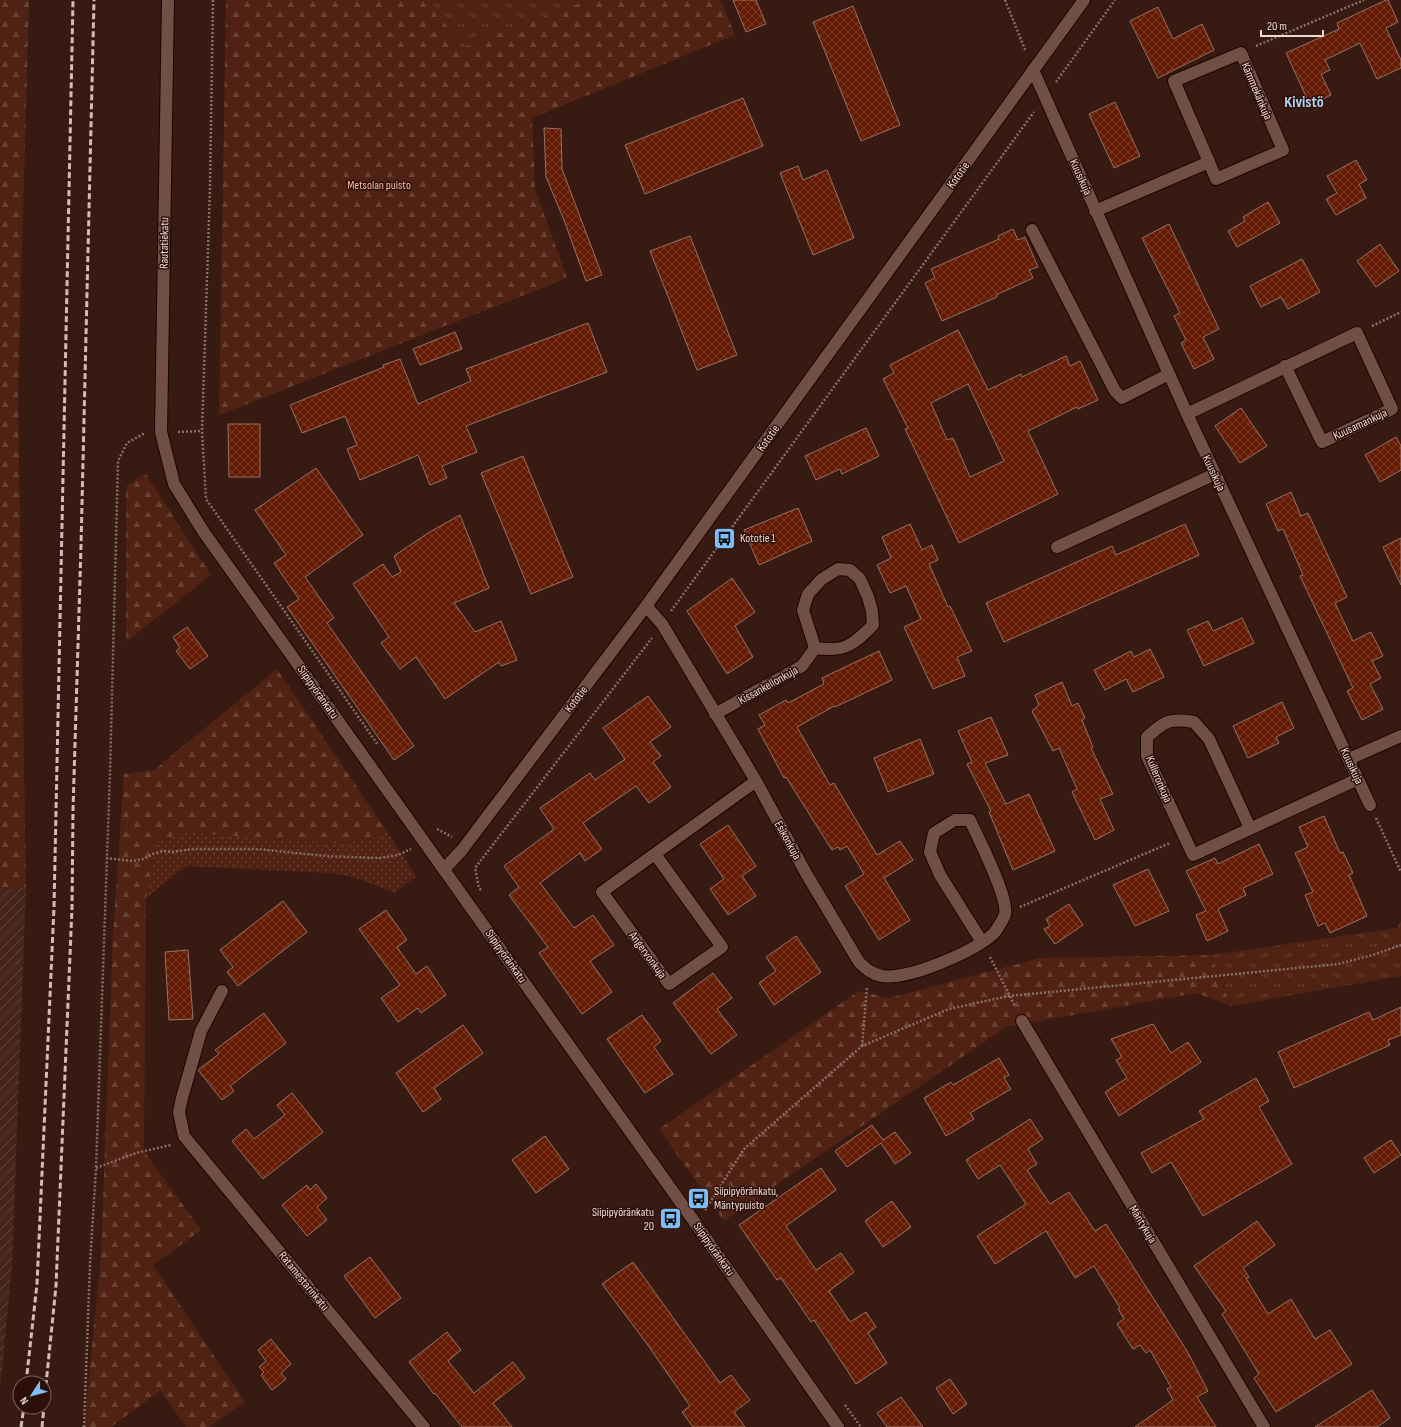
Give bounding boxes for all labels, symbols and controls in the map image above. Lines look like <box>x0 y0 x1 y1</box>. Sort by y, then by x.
scale bar <box>1261 12 1323 38</box>
text: 20 m <box>1267 19 1287 34</box>
street label: Kämmekänkuja <box>1238 60 1275 123</box>
district label: Kivistö <box>1284 93 1324 112</box>
street label: Kuusikuja <box>1066 157 1095 198</box>
street label: Kototie <box>944 159 973 192</box>
park label: Metsolan puisto <box>347 178 411 193</box>
street label: Rautatiekatu <box>157 217 172 269</box>
street label: Kuusamankuja <box>1331 405 1390 444</box>
street label: Kototie <box>754 422 783 455</box>
street label: Kuusikuja <box>1199 453 1229 494</box>
bus stop icon: Kototie 1 <box>711 525 737 551</box>
place label: Kototie 1 <box>740 531 776 546</box>
street label: Siipipyöränkatu <box>294 663 342 722</box>
street label: Kissankellonkuja <box>736 663 801 708</box>
street label: Kototie <box>562 683 591 716</box>
street label: Kuusikuja <box>1337 746 1367 787</box>
street label: Kulleronkuja <box>1142 754 1175 805</box>
street label: Esikonkuja <box>771 818 805 863</box>
street label: Siipipyöränkatu <box>482 927 530 986</box>
street label: Angervonkuja <box>625 928 670 982</box>
place label: Siipipyöränkatu, Mäntypuisto <box>714 1184 778 1213</box>
bus stop icon: Siipipyöränkatu, Mäntypuisto <box>685 1185 711 1211</box>
street label: Mäntykuja <box>1125 1203 1160 1246</box>
place label: Siipipyöränkatu 20 <box>592 1205 654 1234</box>
bus stop icon: Siipipyöränkatu 20 <box>657 1206 683 1232</box>
street label: Siipipyöränkatu <box>690 1220 738 1279</box>
street label: Ratamestarinkatu <box>275 1249 332 1314</box>
north arrow <box>12 1375 52 1415</box>
text: N <box>17 1394 31 1407</box>

